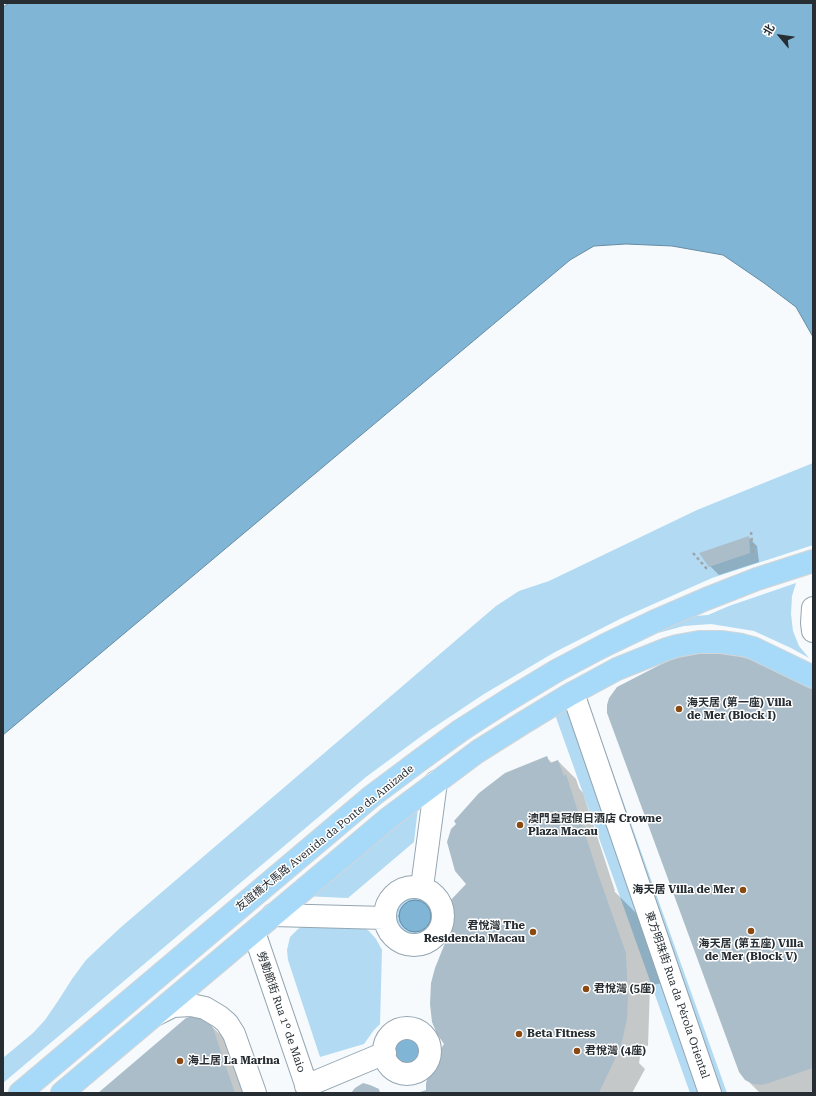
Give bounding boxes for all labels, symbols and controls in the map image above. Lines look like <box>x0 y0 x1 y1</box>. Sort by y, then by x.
north arrow <box>760 16 800 56</box>
text: 北 <box>761 22 777 38</box>
place label: 海天居 (第一座) Villa de Mer (Block I) <box>687 696 792 722</box>
marker: 海天居 (第一座) Villa de Mer (Block I) <box>674 704 684 714</box>
street label: 友誼橋大馬路 Avenida da Ponte da Amizade <box>233 762 417 914</box>
place label: 澳門皇冠假日酒店 Crowne Plaza Macau <box>528 812 662 838</box>
marker: 澳門皇冠假日酒店 Crowne Plaza Macau <box>515 820 525 830</box>
place label: 海天居 Villa de Mer <box>633 883 735 897</box>
marker: 海天居 Villa de Mer <box>738 885 748 895</box>
street label: 東方明珠街 Rua da Pérola Oriental <box>642 910 712 1080</box>
place label: 君悅灣 The Residencia Macau <box>424 919 525 945</box>
marker: 海天居 (第五座) Villa de Mer (Block V) <box>746 926 756 936</box>
marker: 君悅灣 The Residencia Macau <box>528 927 538 937</box>
place label: 海天居 (第五座) Villa de Mer (Block V) <box>699 937 803 963</box>
street label: 勞動節街 Rua 1º de Maio <box>254 950 308 1074</box>
place label: 君悅灣 (5座) <box>594 982 655 996</box>
marker: 君悅灣 (5座) <box>581 984 591 994</box>
place label: Beta Fitness <box>527 1027 595 1041</box>
marker: Beta Fitness <box>514 1029 524 1039</box>
place label: 君悅灣 (4座) <box>585 1044 646 1058</box>
marker: 君悅灣 (4座) <box>572 1046 582 1056</box>
place label: 海上居 La Marina <box>188 1054 280 1068</box>
marker: 海上居 La Marina <box>175 1056 185 1066</box>

